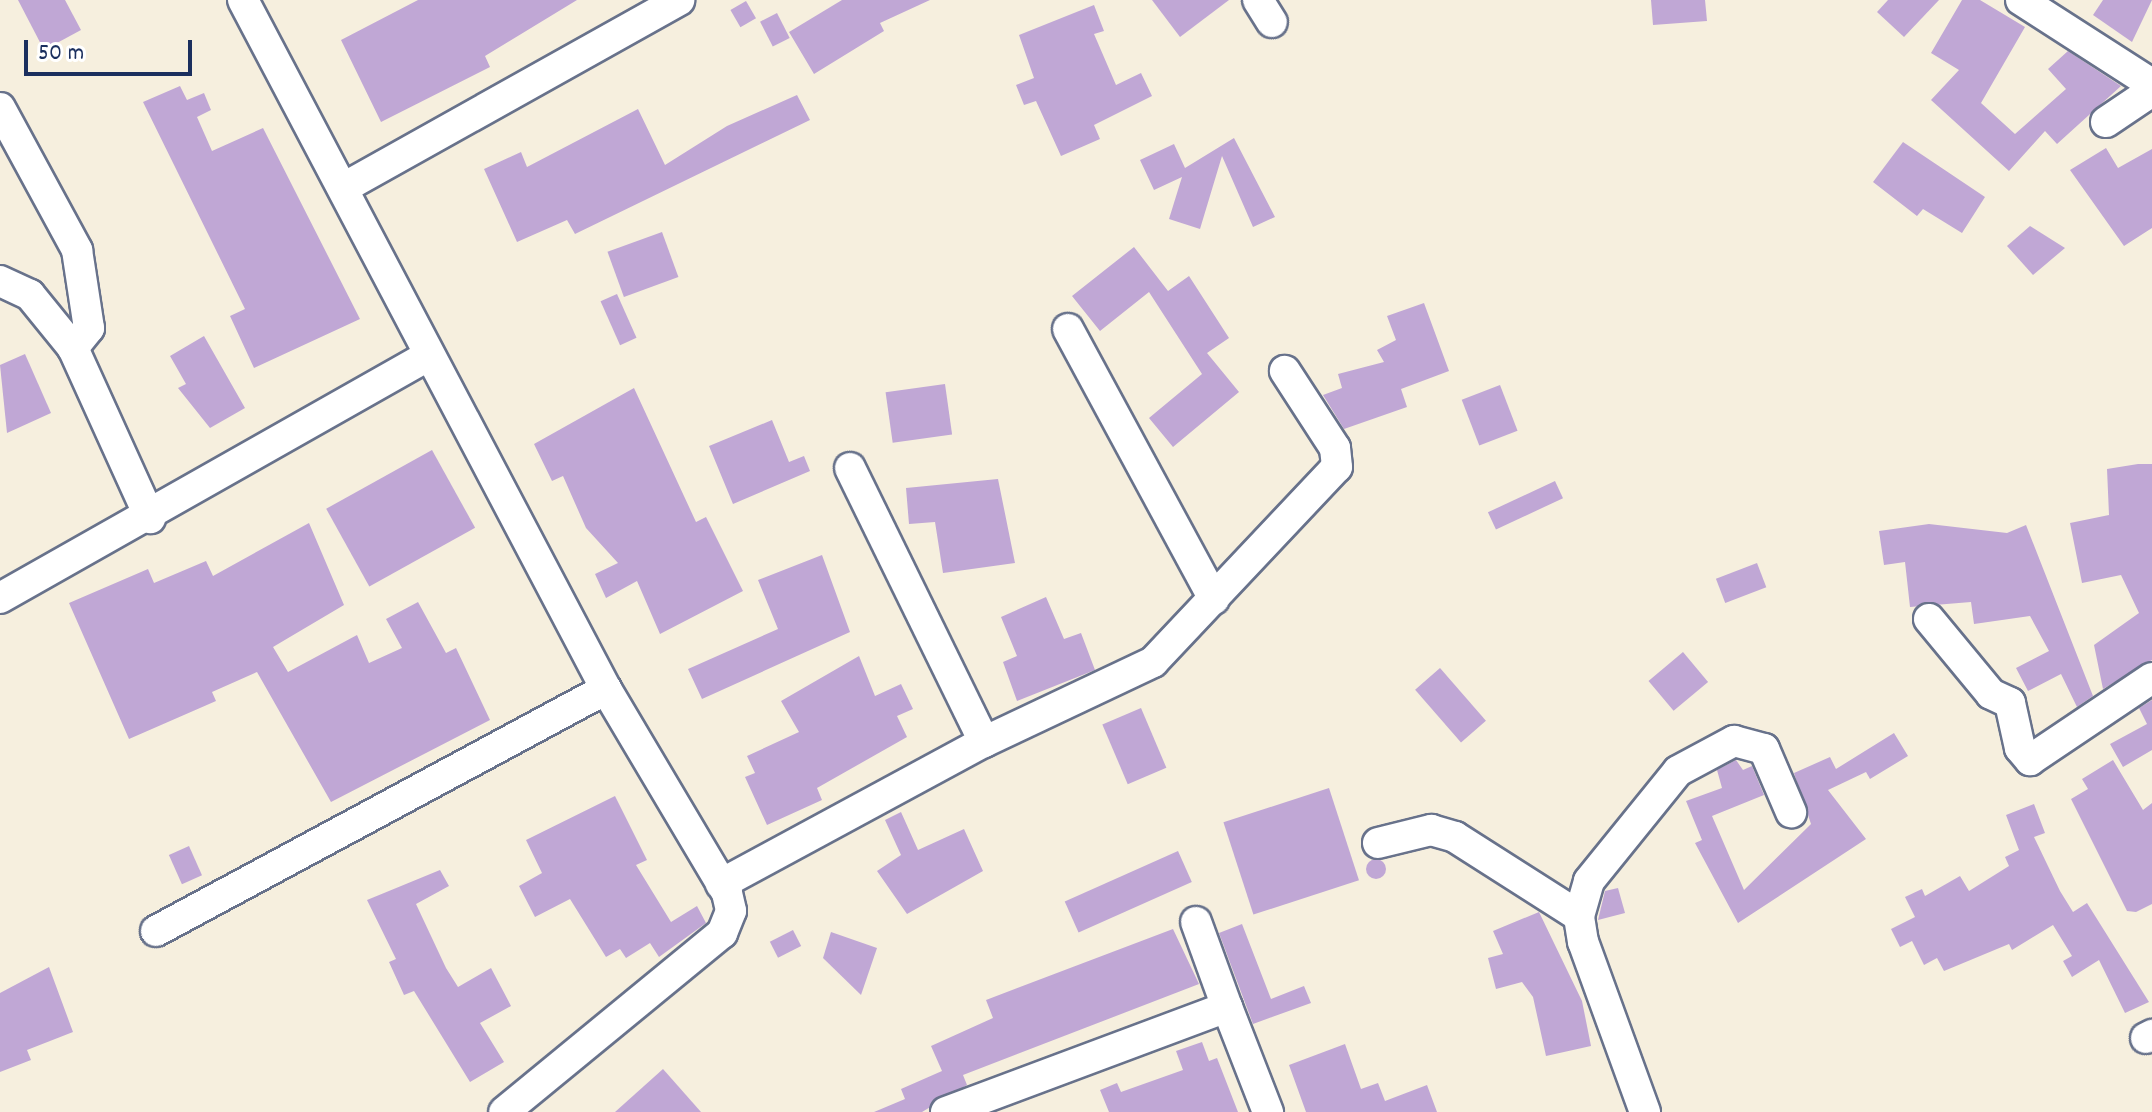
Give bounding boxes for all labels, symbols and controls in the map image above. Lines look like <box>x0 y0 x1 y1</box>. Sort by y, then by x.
scale bar <box>28 24 196 74</box>
text: 50 m <box>38 37 84 71</box>

